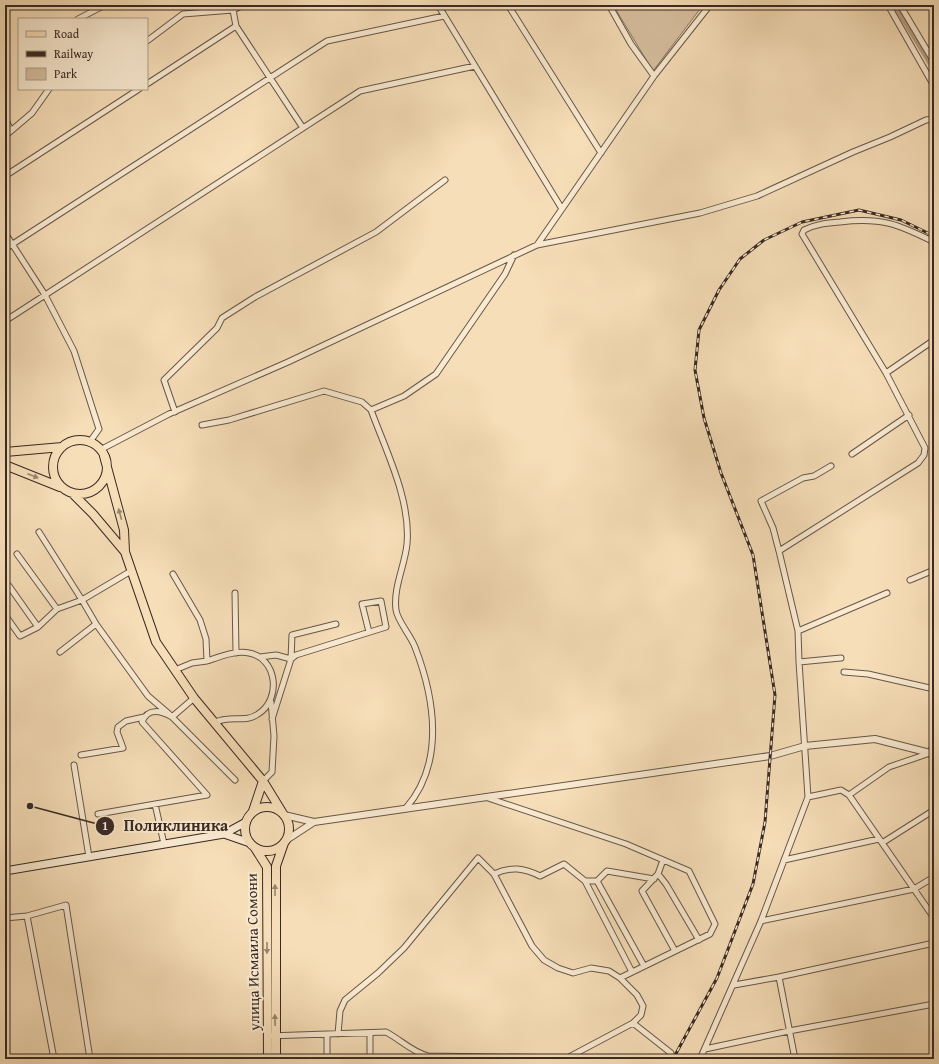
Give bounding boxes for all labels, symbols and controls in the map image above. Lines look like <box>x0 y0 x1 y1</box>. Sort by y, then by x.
legend <box>18 18 148 90</box>
text: Road <box>54 25 80 42</box>
text: Railway <box>54 45 93 62</box>
text: Park <box>54 65 78 82</box>
one-way arrow <box>28 474 40 480</box>
one-way arrow <box>117 508 123 520</box>
callout: Поликлиника <box>95 812 236 840</box>
text: Поликлиника <box>124 813 229 837</box>
text: 1 <box>102 817 108 834</box>
street label: улица Исмаила Сомони <box>241 873 264 1032</box>
one-way arrow <box>272 883 278 896</box>
one-way arrow <box>264 942 270 955</box>
one-way arrow <box>272 1014 279 1026</box>

